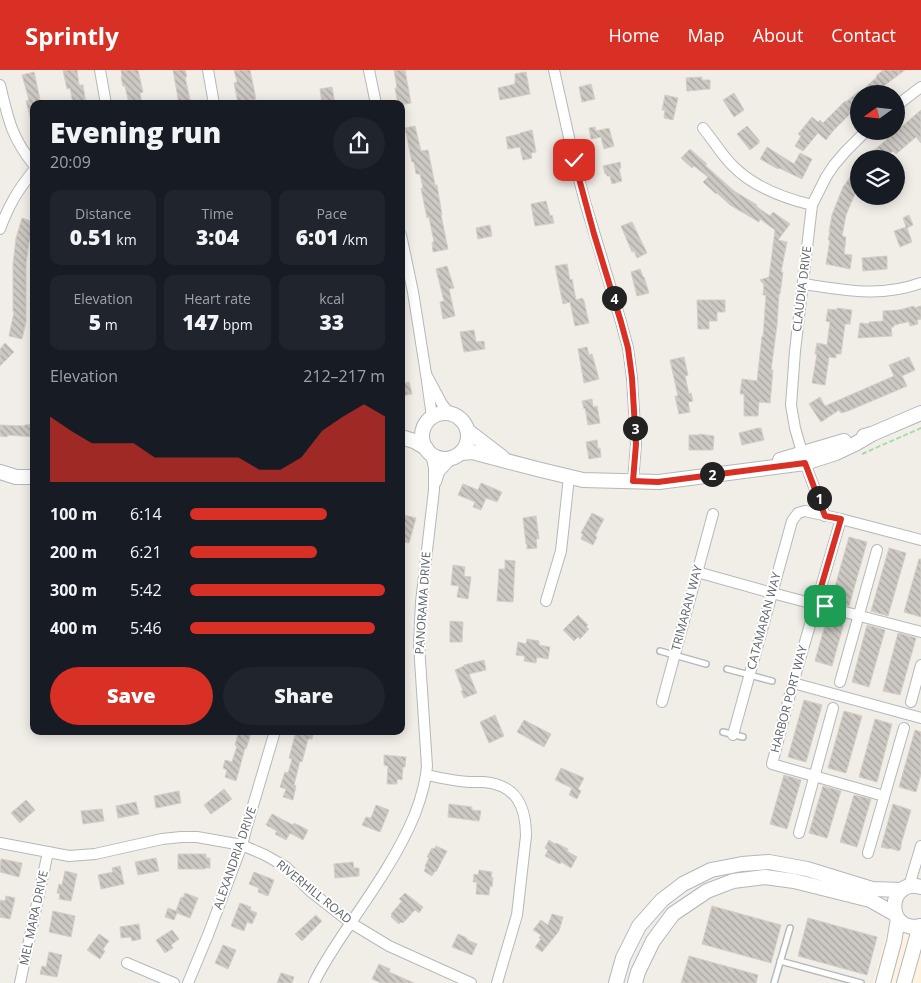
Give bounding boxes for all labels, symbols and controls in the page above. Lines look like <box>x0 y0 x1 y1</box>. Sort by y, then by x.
text: Sprintly <box>25 19 119 52</box>
text: Home <box>609 23 659 47</box>
text: Map <box>687 23 725 47</box>
text: About <box>753 23 803 47</box>
text: Contact <box>831 23 896 47</box>
north arrow <box>850 85 905 140</box>
map controls <box>850 85 905 205</box>
text: Evening run <box>50 113 221 151</box>
button: share <box>333 117 385 169</box>
pin <box>553 139 595 181</box>
icon: check <box>560 146 588 174</box>
button: layers <box>850 150 905 205</box>
text: 20:09 <box>50 151 91 173</box>
text: Distance <box>75 204 131 223</box>
text: Time <box>201 204 234 223</box>
text: Pace <box>316 204 347 223</box>
text: 0.51 <box>70 223 113 251</box>
text: 3:04 <box>196 223 239 251</box>
text: 6:01 <box>296 223 339 251</box>
text: km <box>113 230 137 249</box>
text: /km <box>339 230 368 249</box>
street label: CLAUDIA DRIVE <box>788 245 815 333</box>
pin: 4 <box>602 286 626 310</box>
text: Elevation <box>73 289 133 308</box>
text: Heart rate <box>184 289 251 308</box>
text: kcal <box>319 289 345 308</box>
text: 4 <box>610 289 619 308</box>
text: 5 <box>89 308 101 336</box>
text: 147 <box>182 308 219 336</box>
text: 33 <box>320 308 344 336</box>
text: m <box>101 315 118 334</box>
text: bpm <box>219 315 253 334</box>
text: Elevation <box>50 365 118 387</box>
text: 212–217 m <box>303 365 385 387</box>
pin: 3 <box>622 416 648 440</box>
text: 3 <box>631 419 640 438</box>
pin: 2 <box>700 462 724 486</box>
text: 2 <box>708 465 717 484</box>
pin: 1 <box>806 486 832 510</box>
text: 1 <box>815 489 824 508</box>
text: 100 m <box>50 503 97 525</box>
text: 6:14 <box>130 503 162 525</box>
text: 200 m <box>50 541 97 563</box>
text: 6:21 <box>130 541 162 563</box>
street label: PANORAMA DRIVE <box>410 551 435 655</box>
street label: TRIMARAN WAY <box>667 563 706 653</box>
street label: CATAMARAN WAY <box>742 570 785 671</box>
text: 300 m <box>50 579 97 601</box>
text: 5:42 <box>130 579 162 601</box>
pin <box>804 585 846 627</box>
icon: arrive <box>811 592 839 620</box>
text: 400 m <box>50 617 97 639</box>
text: 5:46 <box>130 617 162 639</box>
street label: HARBOR PORT WAY <box>766 643 811 754</box>
button: Save <box>50 667 213 725</box>
button: Share <box>223 667 385 725</box>
street label: ALEXANDRIA DRIVE <box>209 804 260 911</box>
street label: RIVERHILL ROAD <box>273 856 356 927</box>
street label: MEL MARA DRIVE <box>15 869 52 967</box>

